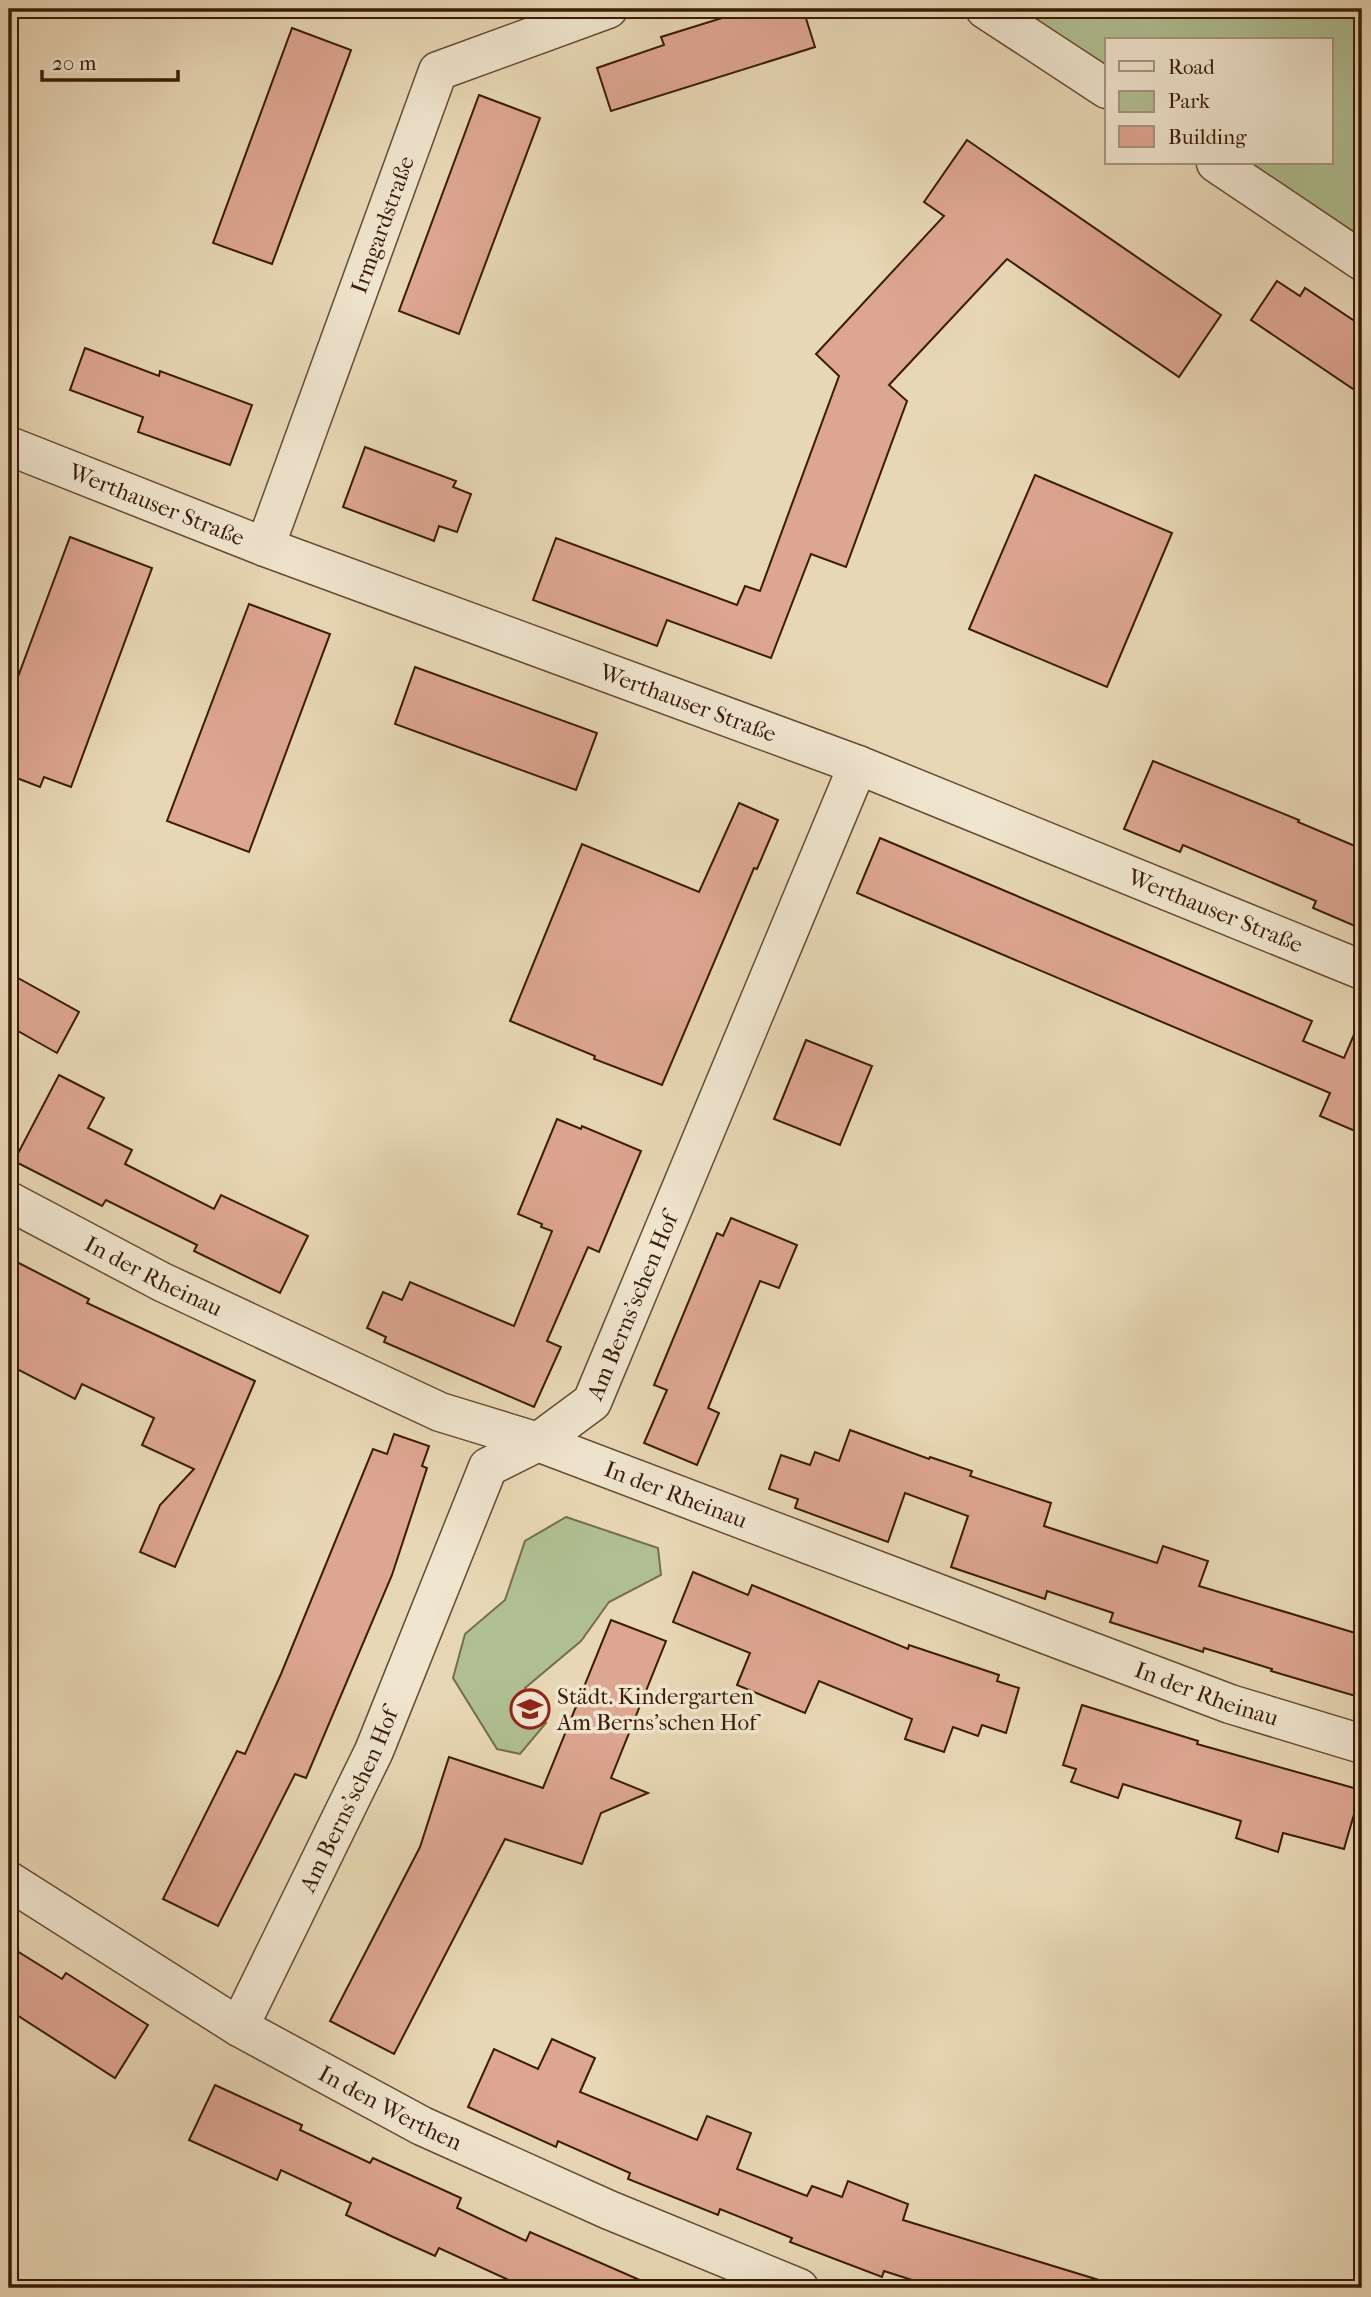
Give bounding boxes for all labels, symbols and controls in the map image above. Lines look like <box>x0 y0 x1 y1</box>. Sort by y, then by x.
scale bar <box>42 38 178 82</box>
legend <box>1105 38 1332 164</box>
text: 20 m <box>52 51 97 75</box>
text: Road <box>1168 55 1215 79</box>
text: Park <box>1168 89 1210 113</box>
text: Building <box>1168 125 1247 149</box>
street label: Irmgardstraße <box>345 152 420 297</box>
street label: Werthauser Straße <box>64 458 248 552</box>
street label: Werthauser Straße <box>595 658 780 748</box>
street label: Werthauser Straße <box>1123 863 1307 958</box>
street label: Am Berns'schen Hof <box>581 1205 685 1405</box>
street label: In der Rheinau <box>80 1231 227 1322</box>
street label: In der Rheinau <box>601 1455 751 1534</box>
street label: In der Rheinau <box>1131 1656 1281 1732</box>
place label: Städt. Kindergarten Am Berns'schen Hof <box>556 1683 761 1736</box>
school or university icon: Städt. Kindergarten Am Berns'schen Hof <box>509 1688 551 1730</box>
street label: Am Berns'schen Hof <box>294 1701 405 1897</box>
street label: In den Werthen <box>314 2060 467 2156</box>

